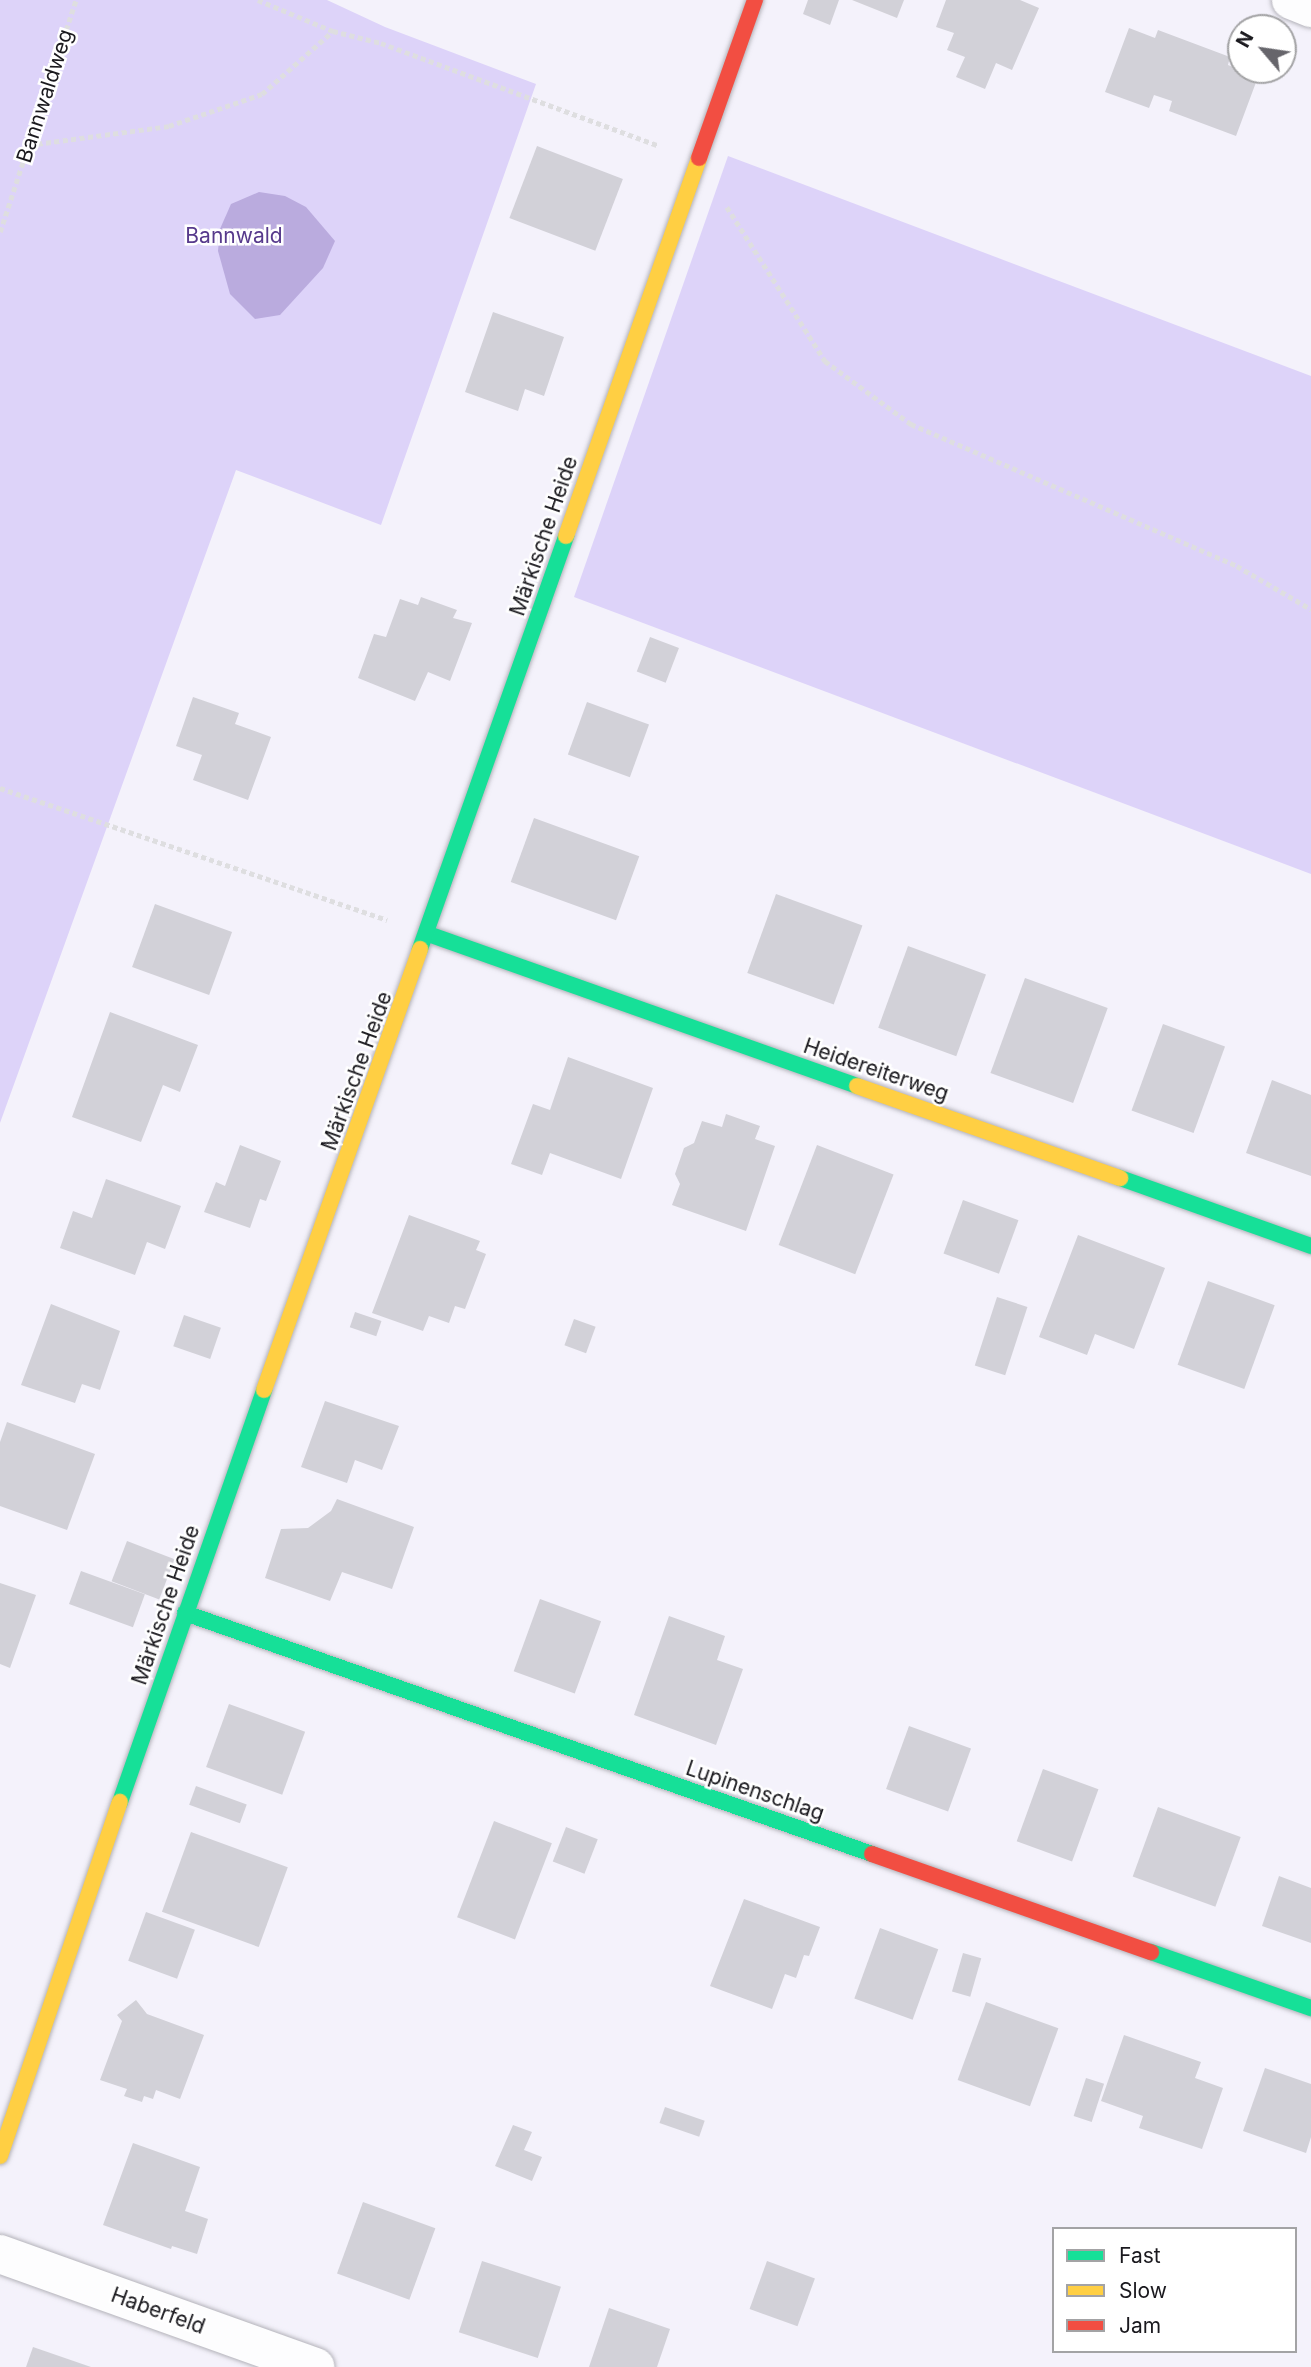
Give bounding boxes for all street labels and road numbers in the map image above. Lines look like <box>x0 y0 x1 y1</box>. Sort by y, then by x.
street label: Bannwaldweg <box>12 26 78 166</box>
street label: Märkische Heide <box>505 453 583 619</box>
street label: Märkische Heide <box>317 988 397 1154</box>
street label: Heidereiterweg <box>800 1033 952 1107</box>
street label: Märkische Heide <box>127 1522 205 1688</box>
street label: Lupinenschlag <box>683 1756 827 1826</box>
street label: Haberfeld <box>108 2282 208 2340</box>

